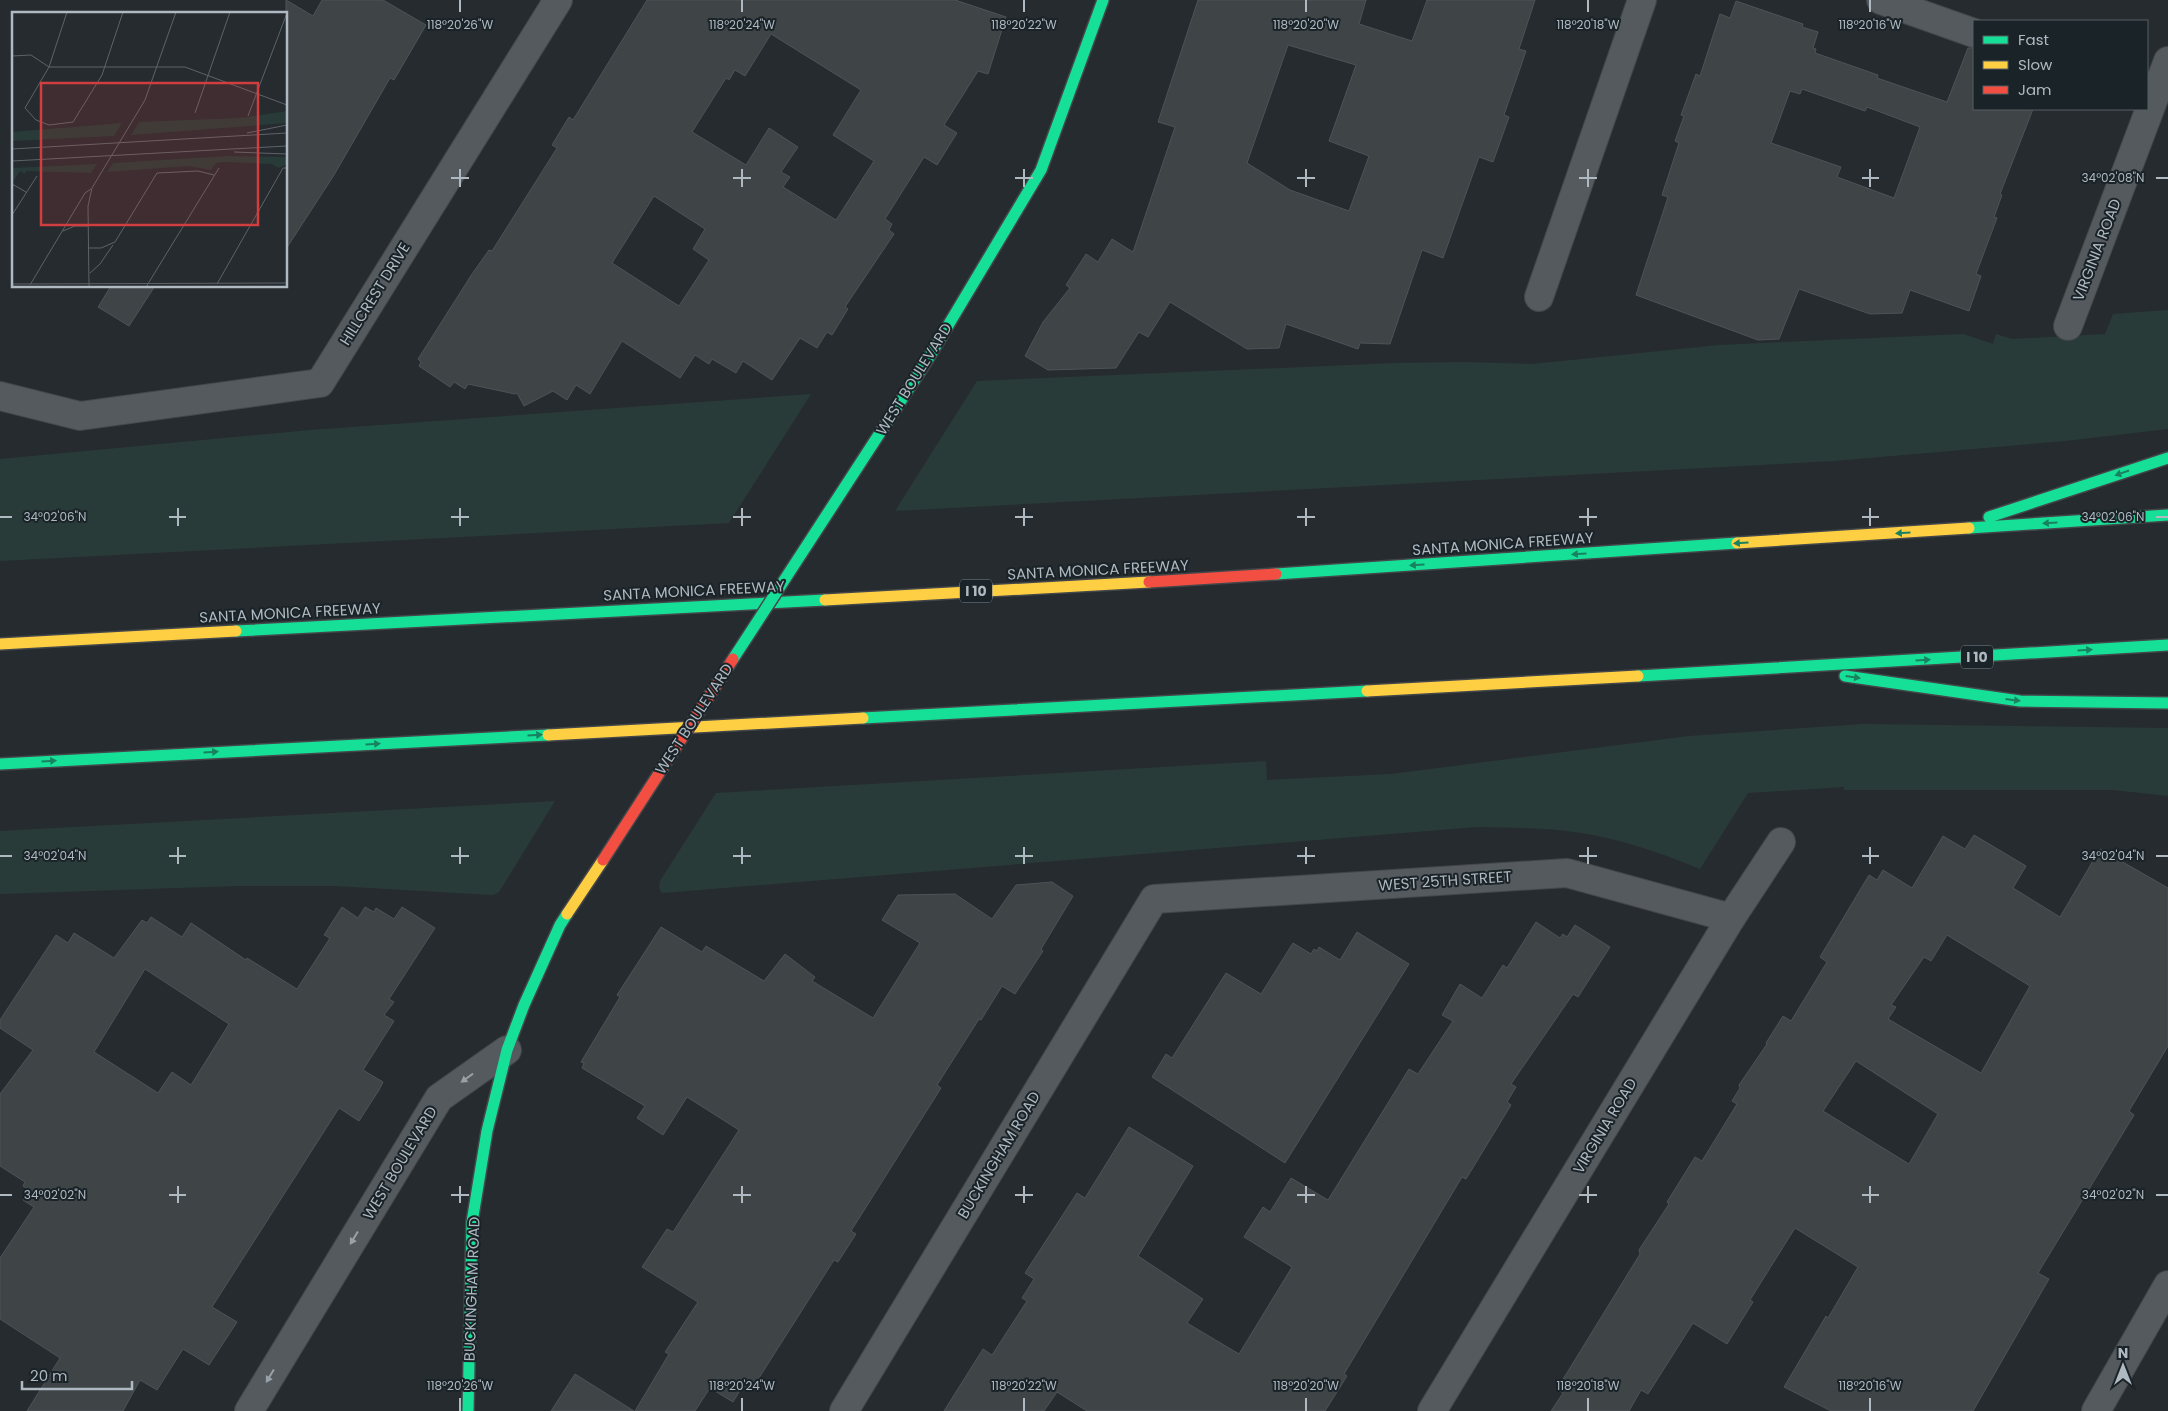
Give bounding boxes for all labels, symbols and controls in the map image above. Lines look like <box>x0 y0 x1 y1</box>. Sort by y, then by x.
inset map <box>12 12 288 288</box>
text: 118°20'26"W <box>427 16 493 33</box>
text: 118°20'24"W <box>709 16 775 33</box>
text: 118°20'22"W <box>991 16 1057 33</box>
text: 118°20'20"W <box>1273 16 1339 33</box>
text: 118°20'18"W <box>1556 16 1620 33</box>
text: 118°20'16"W <box>1838 16 1902 33</box>
legend <box>1973 20 2148 110</box>
text: Fast <box>2018 29 2049 50</box>
text: Slow <box>2018 54 2053 75</box>
text: Jam <box>2018 79 2052 100</box>
text: 34°02'08"N <box>2082 169 2144 186</box>
street label: VIRGINIA ROAD <box>2067 196 2126 304</box>
street label: HILLCREST DRIVE <box>335 238 415 349</box>
street label: WEST BOULEVARD <box>871 319 957 439</box>
one-way arrow <box>2114 470 2129 477</box>
text: 34°02'06"N <box>24 508 86 525</box>
text: 34°02'06"N <box>2082 508 2144 525</box>
one-way arrow <box>2041 519 2057 527</box>
street label: SANTA MONICA FREEWAY <box>1411 527 1595 560</box>
one-way arrow <box>1895 529 1911 537</box>
one-way arrow <box>1733 540 1749 548</box>
one-way arrow <box>1571 550 1587 558</box>
street label: SANTA MONICA FREEWAY <box>1007 554 1190 585</box>
one-way arrow <box>1409 561 1425 569</box>
street label: SANTA MONICA FREEWAY <box>603 575 786 606</box>
road number: I 10 <box>960 580 992 602</box>
street label: SANTA MONICA FREEWAY <box>199 597 382 628</box>
road number: I 10 <box>1961 646 1993 669</box>
one-way arrow <box>2077 646 2093 654</box>
one-way arrow <box>1915 655 1931 663</box>
street label: WEST BOULEVARD <box>650 659 737 778</box>
one-way arrow <box>1845 674 1861 682</box>
one-way arrow <box>2006 696 2022 704</box>
one-way arrow <box>528 731 544 739</box>
one-way arrow <box>365 739 381 747</box>
one-way arrow <box>203 748 219 756</box>
one-way arrow <box>41 757 57 765</box>
text: 34°02'04"N <box>24 847 86 864</box>
text: 34°02'04"N <box>2082 847 2144 864</box>
street label: WEST 25TH STREET <box>1378 865 1512 896</box>
one-way arrow <box>460 1073 474 1083</box>
street label: VIRGINIA ROAD <box>1568 1074 1641 1178</box>
street label: BUCKINGHAM ROAD <box>952 1087 1045 1222</box>
street label: WEST BOULEVARD <box>357 1102 442 1223</box>
text: 34°02'02"N <box>24 1186 86 1203</box>
text: 34°02'02"N <box>2082 1186 2144 1203</box>
street label: BUCKINGHAM ROAD <box>458 1216 485 1362</box>
one-way arrow <box>350 1231 359 1244</box>
north arrow <box>2098 1341 2148 1391</box>
text: N <box>2118 1343 2128 1363</box>
scale bar <box>22 1358 132 1390</box>
text: 20 m <box>30 1365 68 1386</box>
one-way arrow <box>266 1370 275 1383</box>
text: 118°20'26"W <box>427 1377 493 1394</box>
text: 118°20'24"W <box>709 1377 775 1394</box>
text: 118°20'22"W <box>991 1377 1057 1394</box>
text: 118°20'20"W <box>1273 1377 1339 1394</box>
text: 118°20'18"W <box>1556 1377 1620 1394</box>
text: 118°20'16"W <box>1838 1377 1902 1394</box>

